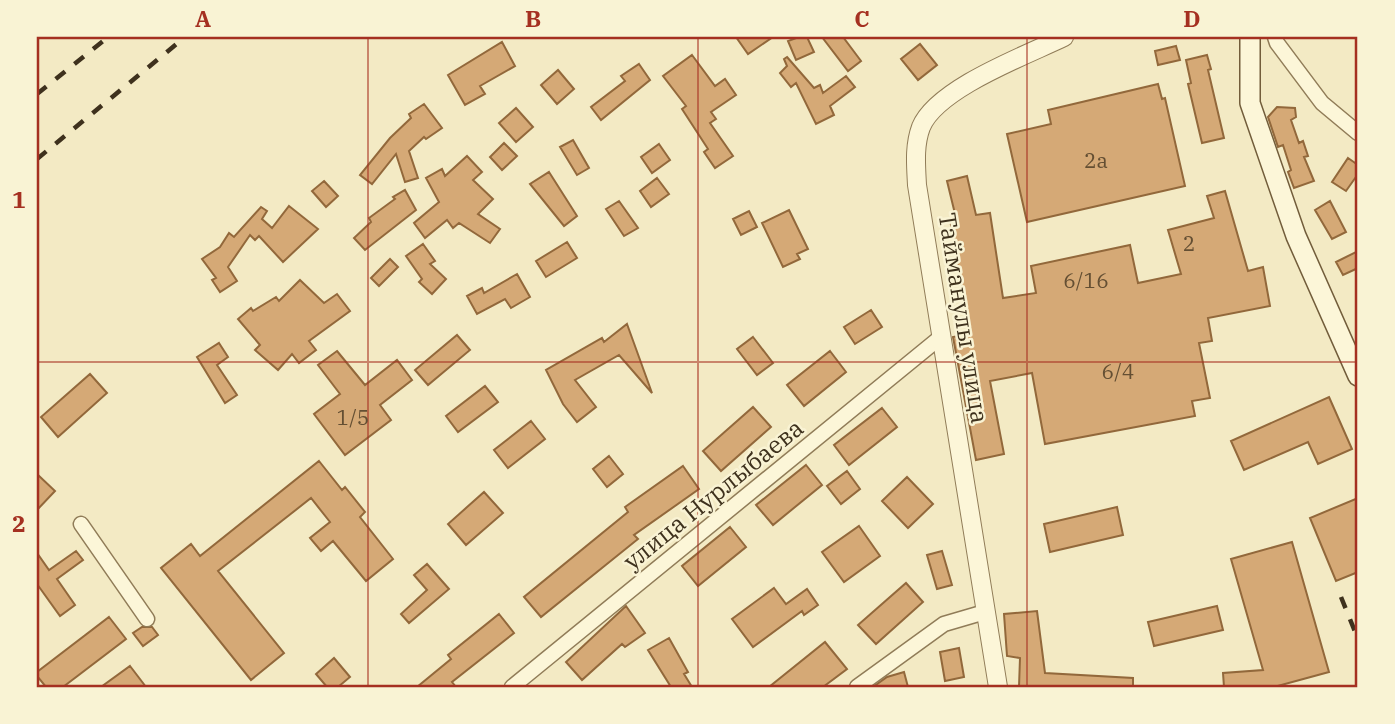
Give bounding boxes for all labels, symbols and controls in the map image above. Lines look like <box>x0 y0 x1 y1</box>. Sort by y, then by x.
text: A <box>195 3 211 33</box>
text: B <box>525 3 541 33</box>
text: C <box>854 3 870 33</box>
text: D <box>1183 3 1201 33</box>
house number: 2а <box>1084 146 1108 174</box>
text: 1 <box>12 184 26 214</box>
street label: Тайманулы улица <box>932 210 996 426</box>
house number: 2 <box>1183 229 1195 257</box>
house number: 6/16 <box>1063 266 1109 294</box>
house number: 6/4 <box>1102 357 1134 385</box>
house number: 1/5 <box>337 403 369 431</box>
street label: улица Нурлыбаева <box>616 411 810 577</box>
text: 2 <box>12 508 26 538</box>

